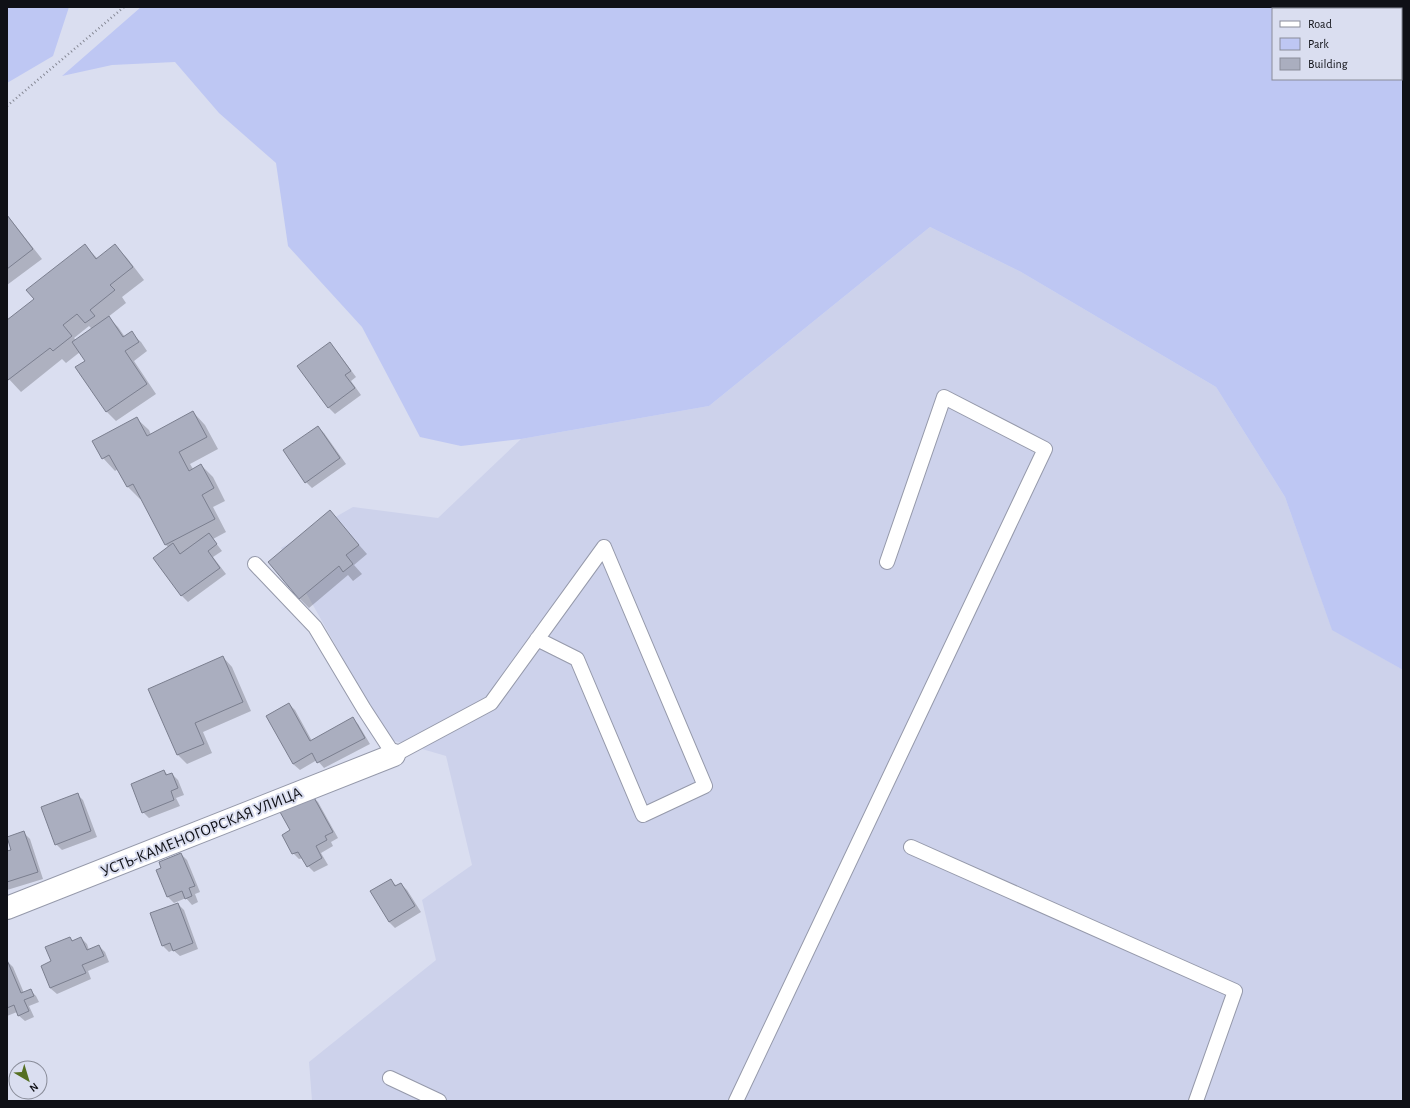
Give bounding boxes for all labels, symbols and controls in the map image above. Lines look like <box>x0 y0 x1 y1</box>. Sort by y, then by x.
legend <box>1272 8 1402 80</box>
text: Road <box>1308 18 1332 30</box>
text: Park <box>1308 38 1329 50</box>
text: Building <box>1308 58 1348 70</box>
street label: УСТЬ-КАМЕНОГОРСКАЯ УЛИЦА <box>99 784 305 880</box>
north arrow <box>8 1060 48 1100</box>
text: N <box>27 1081 40 1094</box>

